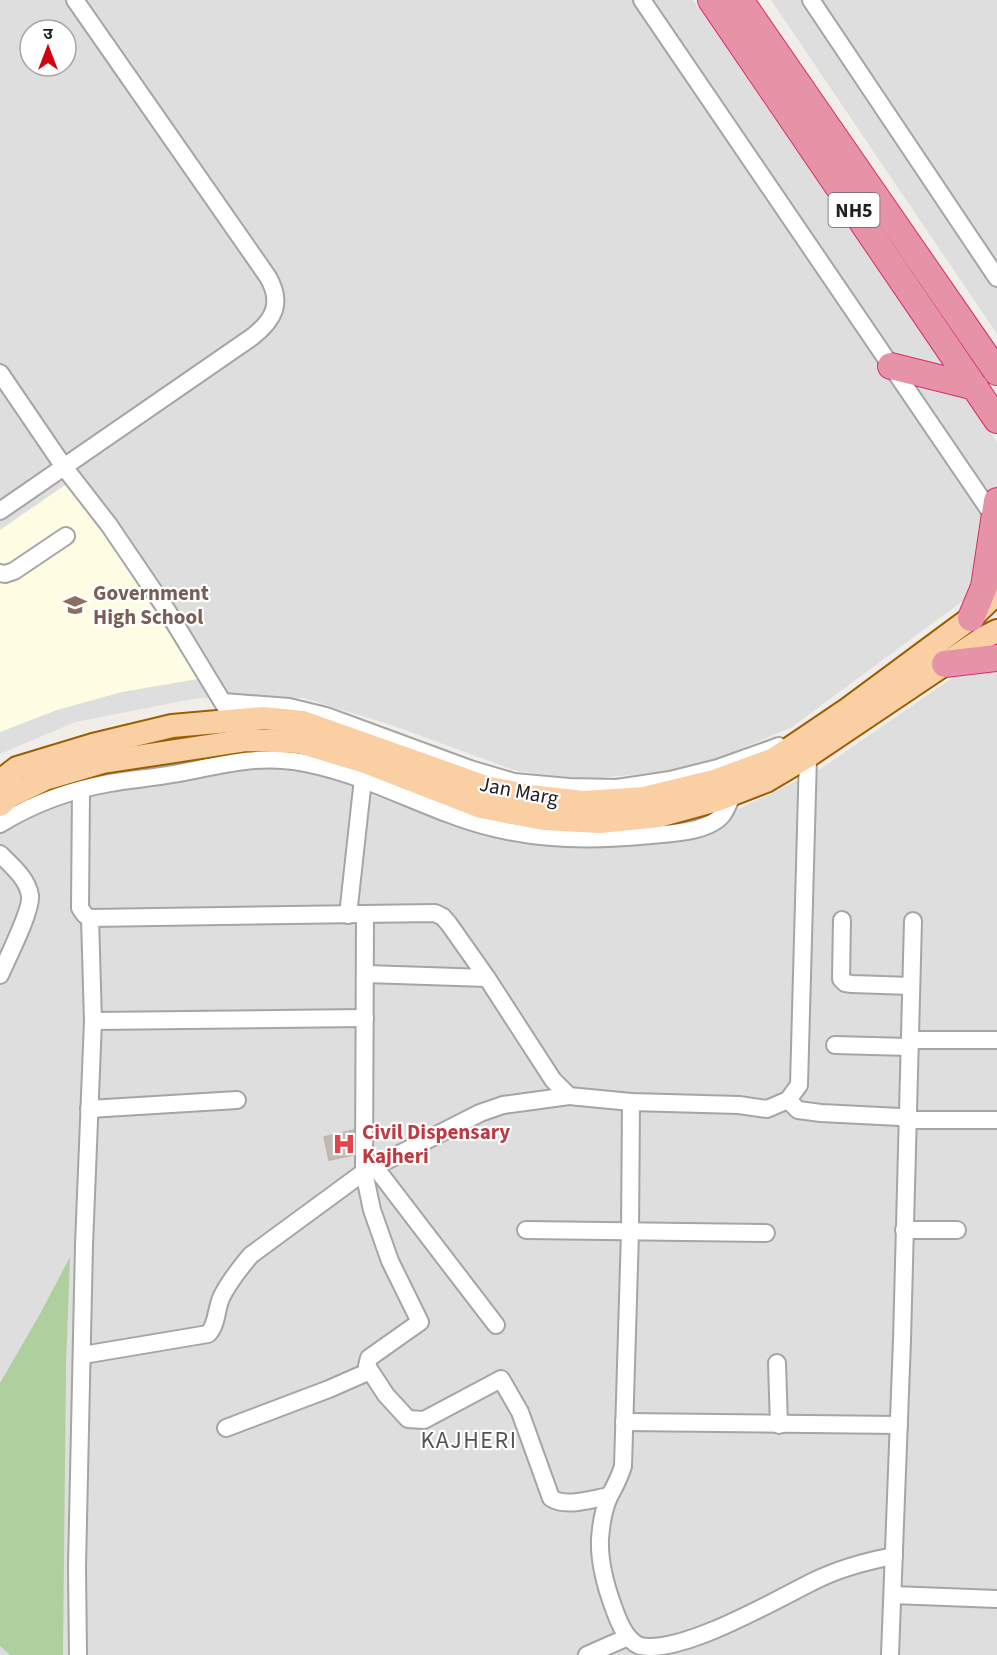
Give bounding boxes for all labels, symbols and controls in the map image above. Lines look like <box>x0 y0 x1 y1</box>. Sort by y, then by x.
north arrow <box>18 18 78 78</box>
text: उ <box>43 23 53 45</box>
road number: NH5 <box>828 193 880 227</box>
place label: Government High School <box>93 578 209 632</box>
school or university icon: Government High School <box>62 592 88 618</box>
street label: Jan Marg <box>477 769 561 813</box>
place label: Civil Dispensary Kajheri <box>362 1117 510 1171</box>
hospital icon: Civil Dispensary Kajheri <box>331 1131 357 1157</box>
district label: KAJHERI <box>421 1423 517 1458</box>

